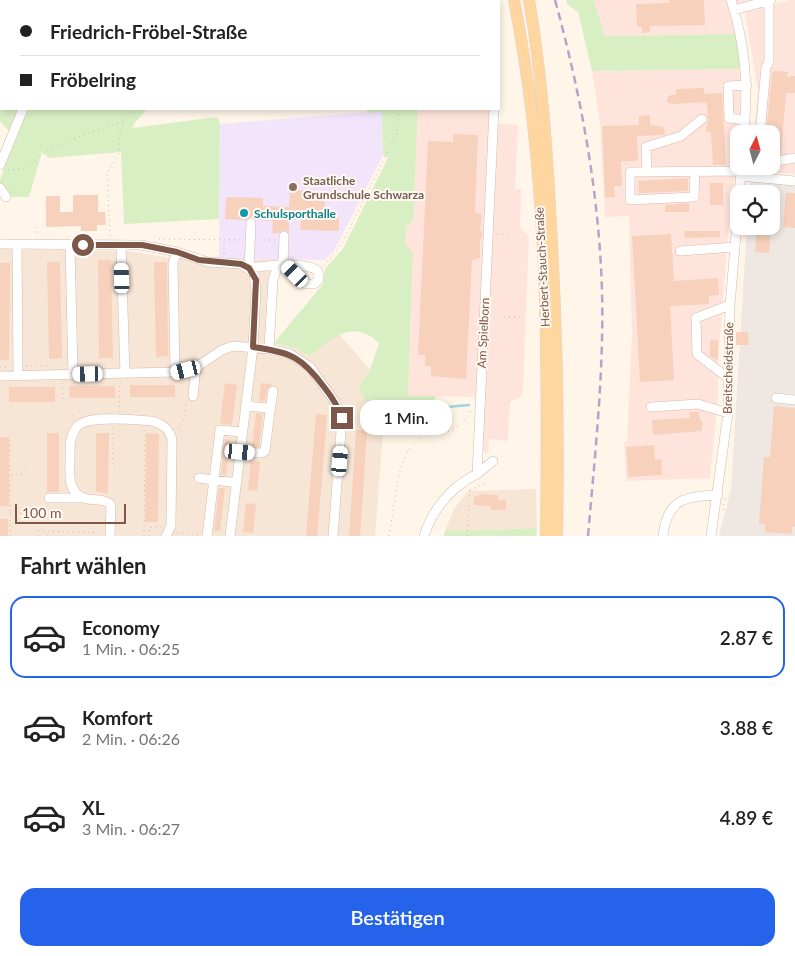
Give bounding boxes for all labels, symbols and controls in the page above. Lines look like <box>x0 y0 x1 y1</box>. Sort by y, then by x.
text: Friedrich-Fröbel-Straße <box>50 20 247 43</box>
text: Fröbelring <box>50 68 136 91</box>
north arrow <box>730 125 780 175</box>
map controls <box>730 125 780 235</box>
place label: Staatliche Grundschule Schwarza <box>303 173 424 202</box>
marker: Staatliche Grundschule Schwarza <box>287 181 299 193</box>
button: locate <box>730 185 780 235</box>
place label: Schulsporthalle <box>254 206 337 221</box>
marker: Schulsporthalle <box>238 207 250 219</box>
street label: Herbert-Stauch-Straße <box>531 207 553 327</box>
route start <box>72 234 94 256</box>
car <box>279 258 310 290</box>
car <box>113 263 130 293</box>
street label: Am Spielborn <box>474 297 492 369</box>
street label: Breitscheidstraße <box>720 322 736 414</box>
car <box>169 359 202 381</box>
car <box>72 366 103 382</box>
callout: 1 Min. <box>360 400 452 436</box>
route end <box>331 407 353 429</box>
text: 1 Min. <box>384 408 428 427</box>
car <box>224 443 255 461</box>
car <box>331 445 348 477</box>
scale bar <box>15 501 126 524</box>
text: 100 m <box>22 504 61 521</box>
text: Fahrt wählen <box>20 552 147 579</box>
icon: car <box>22 615 67 660</box>
text: Economy <box>82 616 160 639</box>
text: 2.87 € <box>720 626 773 649</box>
text: 1 Min. · 06:25 <box>82 639 180 658</box>
icon: car <box>22 705 67 750</box>
text: Komfort <box>82 706 153 729</box>
text: 3.88 € <box>720 716 773 739</box>
text: 2 Min. · 06:26 <box>82 729 180 748</box>
icon: car <box>22 795 67 840</box>
text: XL <box>82 796 105 819</box>
text: 4.89 € <box>720 806 773 829</box>
text: 3 Min. · 06:27 <box>82 819 180 838</box>
button: Bestätigen <box>20 888 775 946</box>

